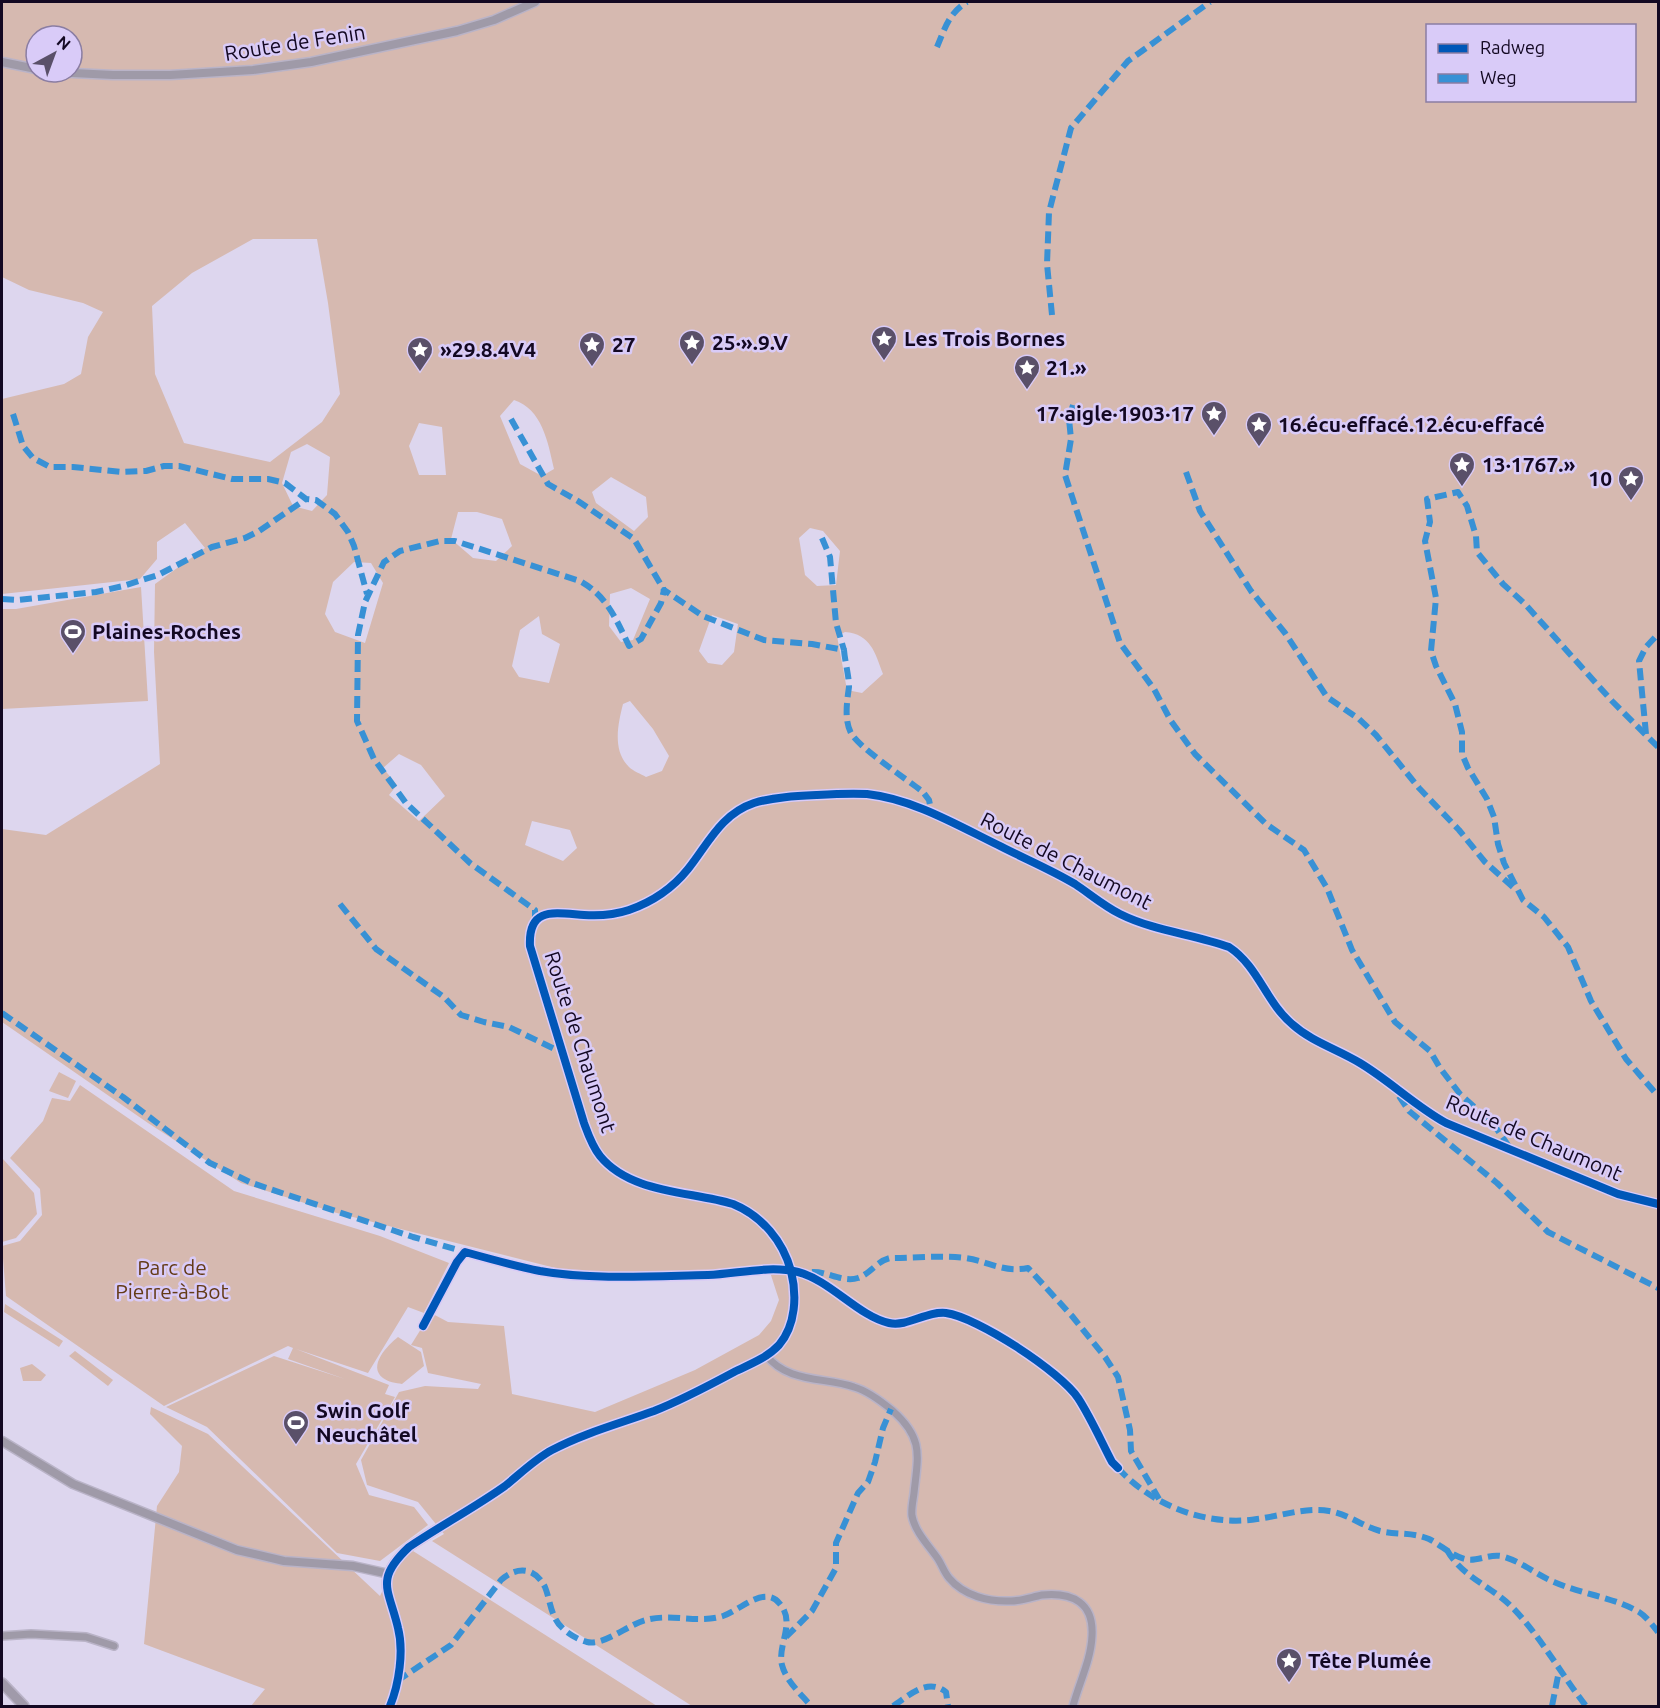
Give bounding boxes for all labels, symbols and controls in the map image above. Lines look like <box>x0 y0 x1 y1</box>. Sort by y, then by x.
street label: Route de Fenin <box>223 19 367 65</box>
north arrow <box>24 24 84 84</box>
legend <box>1426 24 1636 102</box>
text: N <box>53 32 74 53</box>
text: Radweg <box>1480 37 1545 57</box>
text: Weg <box>1480 67 1517 87</box>
place icon: Les Trois Bornes <box>869 324 899 362</box>
place label: Les Trois Bornes <box>904 326 1065 350</box>
place icon: 25·».9.V <box>677 328 707 366</box>
place icon: 27 <box>577 330 607 368</box>
place label: 25·».9.V <box>712 330 788 354</box>
place label: 27 <box>612 332 636 356</box>
place icon: »29.8.4V4 <box>405 335 435 373</box>
place label: »29.8.4V4 <box>440 337 536 361</box>
place icon: 21.» <box>1012 353 1042 391</box>
place label: 21.» <box>1046 355 1087 379</box>
place icon: 17·aigle·1903·17 <box>1199 399 1229 437</box>
place label: 17·aigle·1903·17 <box>1036 401 1194 425</box>
place icon: 16.écu·effacé.12.écu·effacé <box>1244 410 1274 448</box>
place label: 16.écu·effacé.12.écu·effacé <box>1278 412 1545 436</box>
place icon: 13·1767.» <box>1447 450 1477 488</box>
place label: 13·1767.» <box>1482 452 1575 476</box>
place icon: 10 <box>1616 464 1646 502</box>
place label: 10 <box>1588 466 1612 490</box>
sports icon: Plaines-Roches <box>58 617 88 655</box>
place label: Plaines-Roches <box>92 619 241 643</box>
street label: Route de Chaumont <box>977 807 1156 914</box>
street label: Route de Chaumont <box>540 948 622 1135</box>
street label: Route de Chaumont <box>1443 1089 1626 1185</box>
park label: Parc de Pierre-à-Bot <box>115 1255 229 1303</box>
place label: Swin Golf Neuchâtel <box>316 1398 417 1446</box>
sports icon: Swin Golf Neuchâtel <box>281 1408 311 1446</box>
place icon: Tête Plumée <box>1274 1646 1304 1684</box>
place label: Tête Plumée <box>1308 1648 1431 1672</box>

